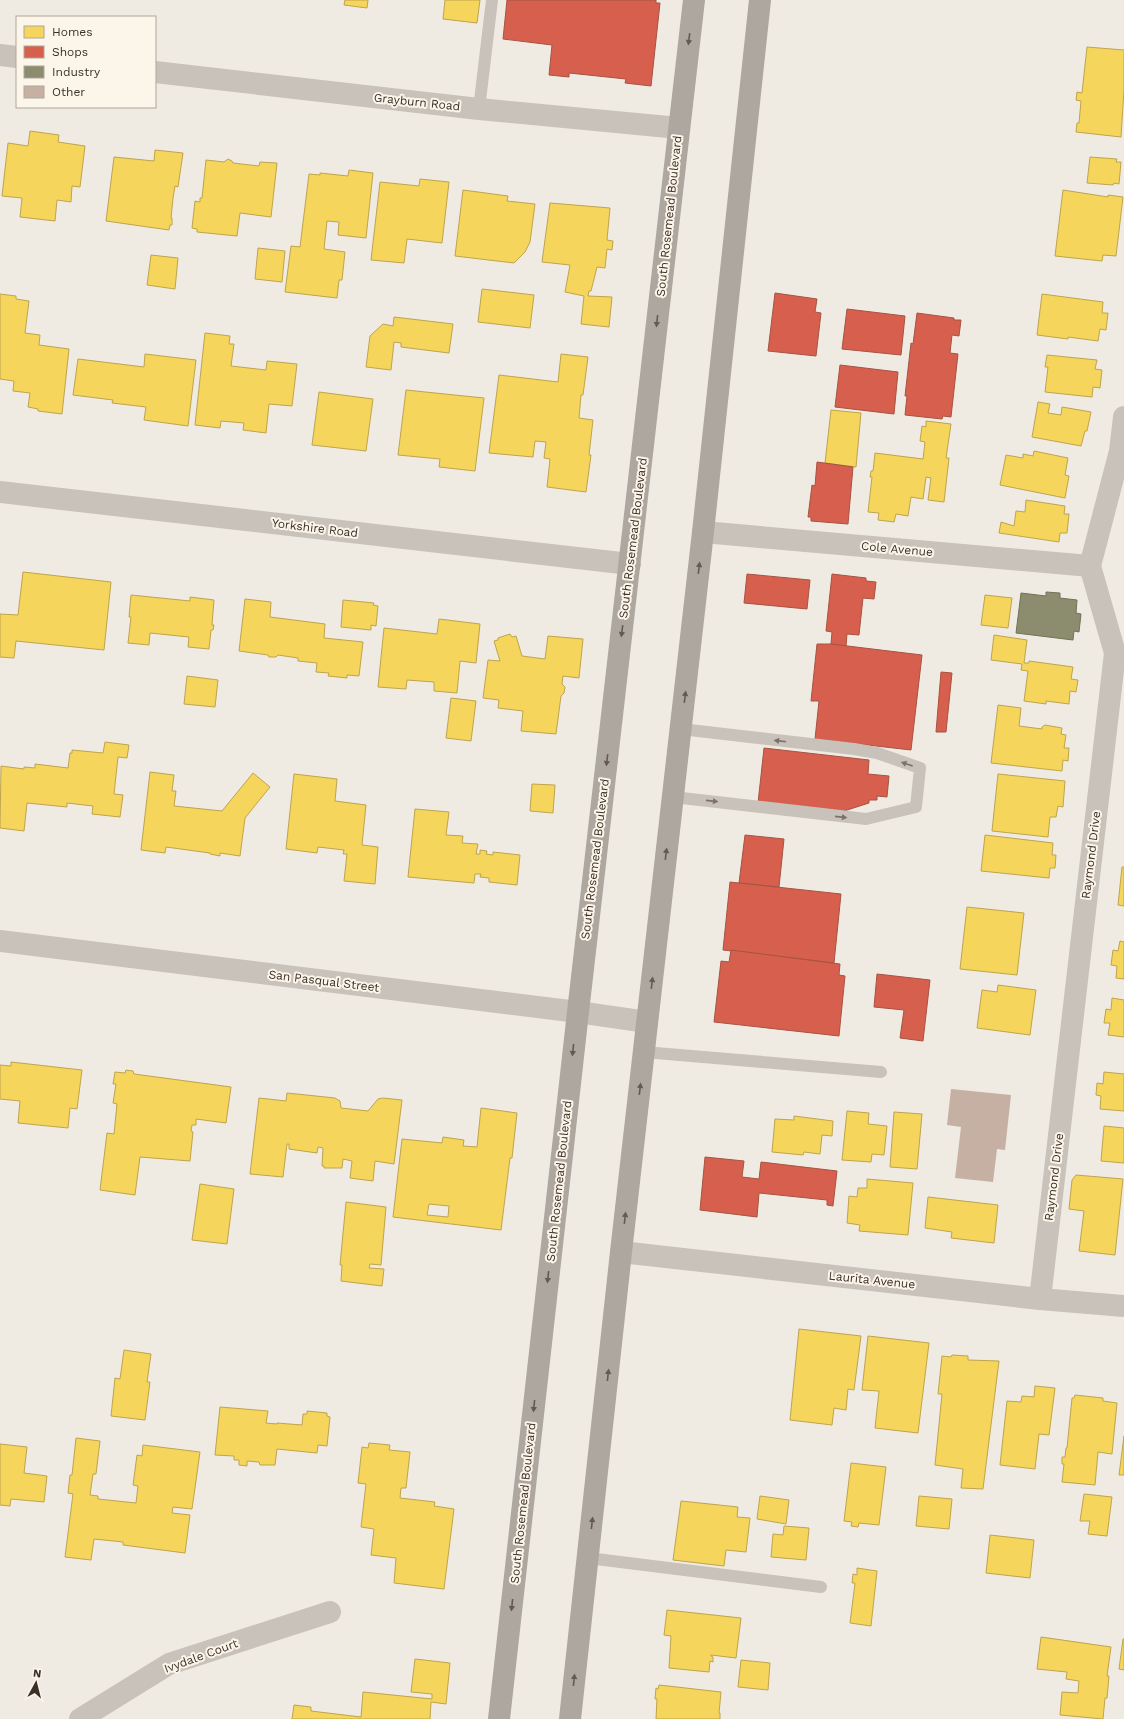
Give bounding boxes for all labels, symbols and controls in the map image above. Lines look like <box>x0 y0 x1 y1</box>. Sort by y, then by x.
legend <box>16 16 156 108</box>
text: Homes <box>52 25 93 39</box>
one-way arrow <box>686 33 693 45</box>
text: Shops <box>52 45 88 59</box>
text: Industry <box>52 65 101 79</box>
text: Other <box>52 85 85 99</box>
street label: Grayburn Road <box>373 91 461 113</box>
street label: South Rosemead Boulevard <box>654 135 684 297</box>
one-way arrow <box>654 315 661 327</box>
street label: South Rosemead Boulevard <box>616 457 650 619</box>
street label: Yorkshire Road <box>271 516 359 540</box>
street label: Cole Avenue <box>860 539 934 559</box>
one-way arrow <box>696 562 703 574</box>
one-way arrow <box>619 625 625 637</box>
one-way arrow <box>681 691 688 703</box>
one-way arrow <box>773 738 786 744</box>
one-way arrow <box>604 754 610 766</box>
one-way arrow <box>901 760 913 766</box>
street label: South Rosemead Boulevard <box>578 778 612 940</box>
one-way arrow <box>706 798 718 805</box>
street label: Raymond Drive <box>1079 810 1103 900</box>
one-way arrow <box>835 813 847 820</box>
one-way arrow <box>663 848 670 860</box>
street label: San Pasqual Street <box>268 967 380 995</box>
one-way arrow <box>648 977 655 989</box>
one-way arrow <box>570 1044 577 1057</box>
one-way arrow <box>636 1083 643 1095</box>
street label: South Rosemead Boulevard <box>544 1100 574 1262</box>
street label: Raymond Drive <box>1042 1132 1066 1222</box>
one-way arrow <box>622 1212 628 1224</box>
street label: Laurita Avenue <box>828 1268 916 1292</box>
one-way arrow <box>545 1271 551 1283</box>
one-way arrow <box>604 1369 611 1381</box>
one-way arrow <box>531 1400 537 1412</box>
street label: South Rosemead Boulevard <box>508 1422 538 1584</box>
one-way arrow <box>589 1517 595 1529</box>
one-way arrow <box>509 1599 515 1611</box>
street label: Ivydale Court <box>162 1636 240 1676</box>
north arrow <box>16 1663 56 1703</box>
text: N <box>32 1667 42 1681</box>
one-way arrow <box>571 1674 577 1686</box>

